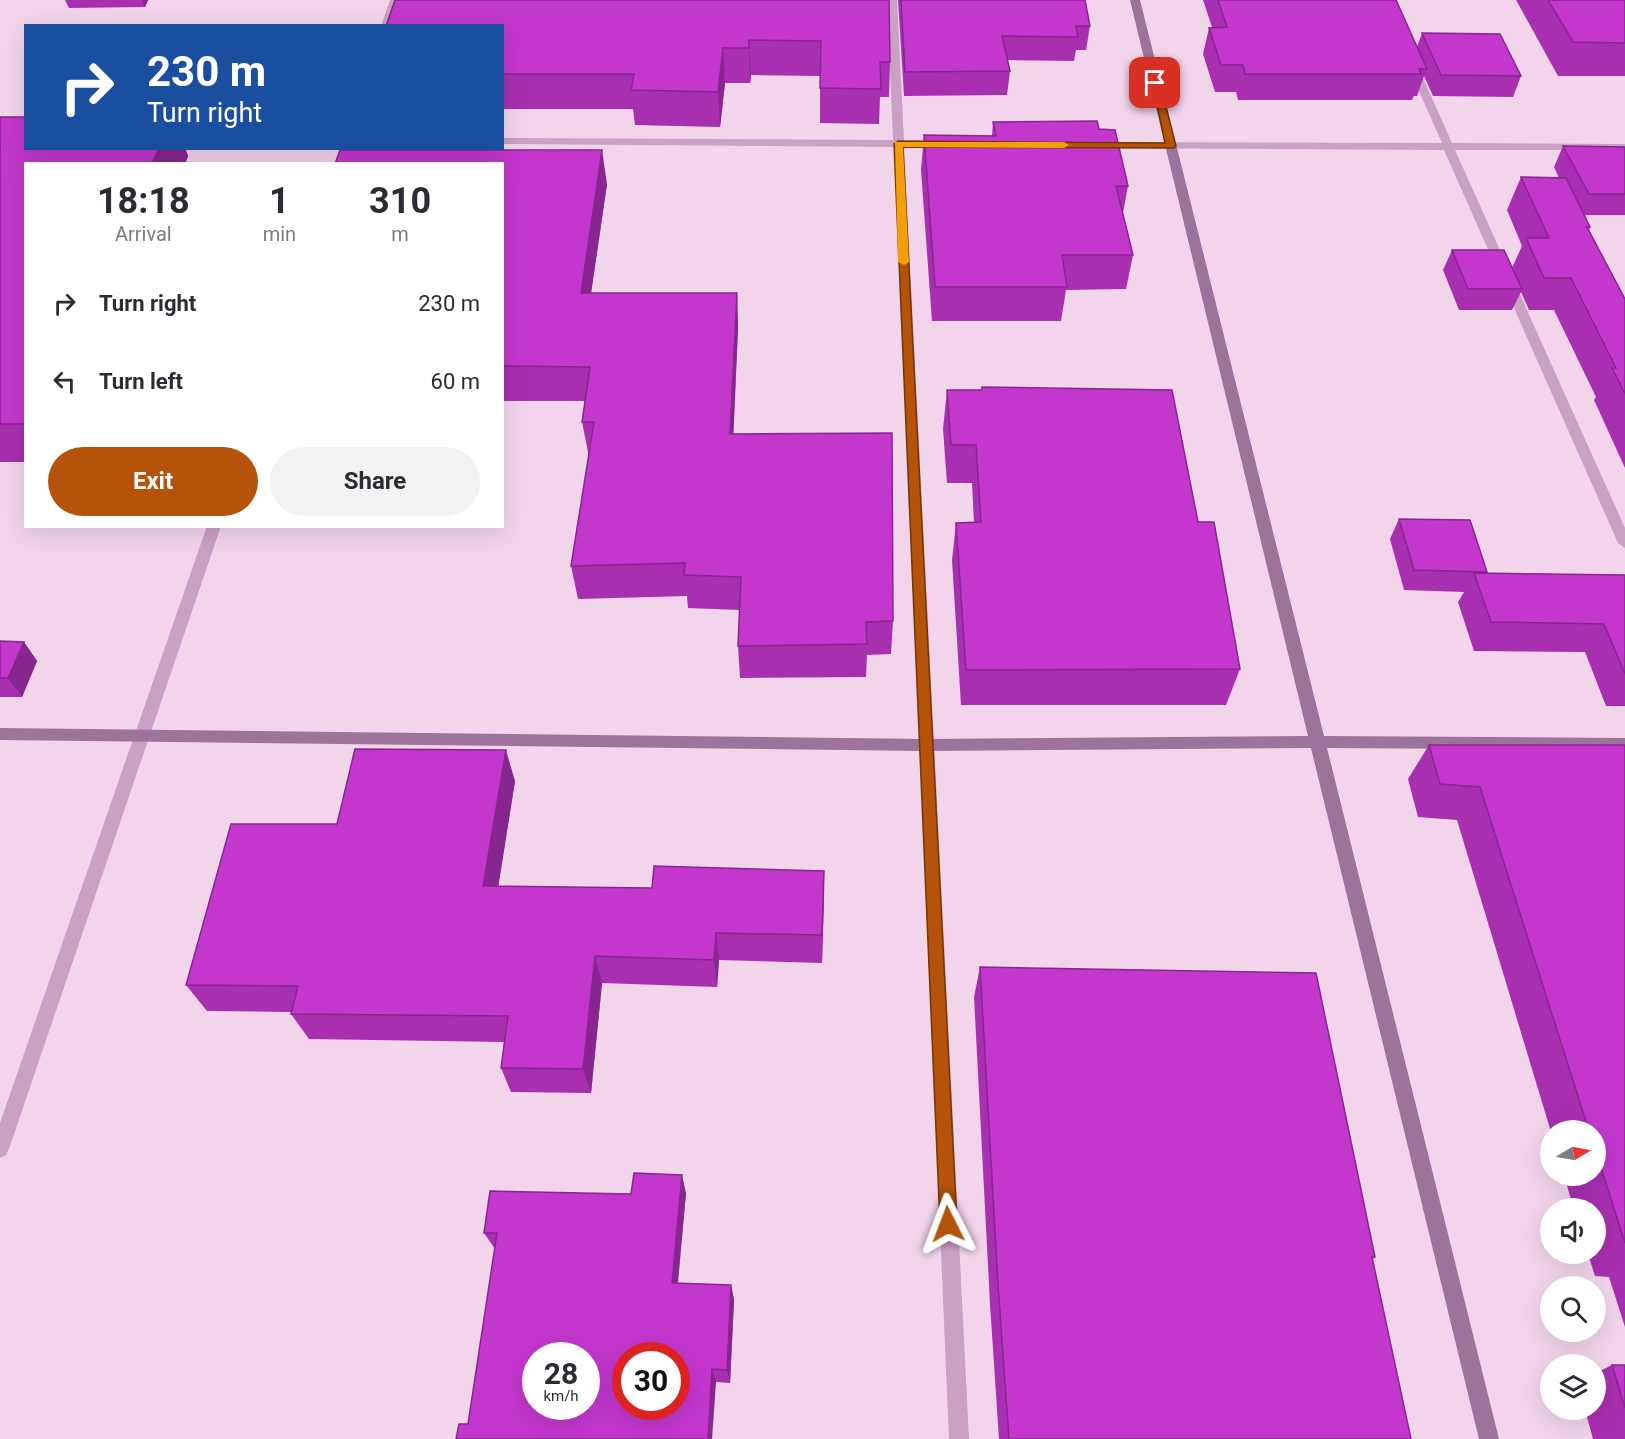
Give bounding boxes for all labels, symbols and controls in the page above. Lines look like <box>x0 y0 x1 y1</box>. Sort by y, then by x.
text: 230 m <box>147 47 266 96</box>
icon: right <box>48 48 126 126</box>
pin <box>1129 57 1180 108</box>
icon: arrive <box>1138 66 1171 99</box>
text: Turn right <box>147 97 262 129</box>
text: 18:18 <box>97 180 190 222</box>
text: 1 <box>269 180 290 222</box>
text: 310 <box>369 180 431 222</box>
text: Arrival <box>115 222 172 246</box>
text: min <box>263 222 296 246</box>
text: m <box>391 222 409 246</box>
icon: right <box>48 287 81 320</box>
text: Turn right <box>99 291 196 316</box>
text: 230 m <box>418 291 480 316</box>
icon: left <box>48 365 81 398</box>
text: Turn left <box>99 369 183 394</box>
text: 60 m <box>431 369 480 394</box>
button: Exit <box>48 447 258 516</box>
button: Share <box>270 447 480 516</box>
north arrow <box>1540 1120 1606 1186</box>
map controls <box>1540 1120 1606 1420</box>
position arrow <box>916 1192 980 1256</box>
button: sound <box>1540 1198 1606 1264</box>
button: search <box>1540 1276 1606 1342</box>
speed limit sign: 30 <box>612 1342 690 1420</box>
button: layers <box>1540 1354 1606 1420</box>
text: 28 <box>544 1356 578 1391</box>
text: km/h <box>543 1387 579 1405</box>

